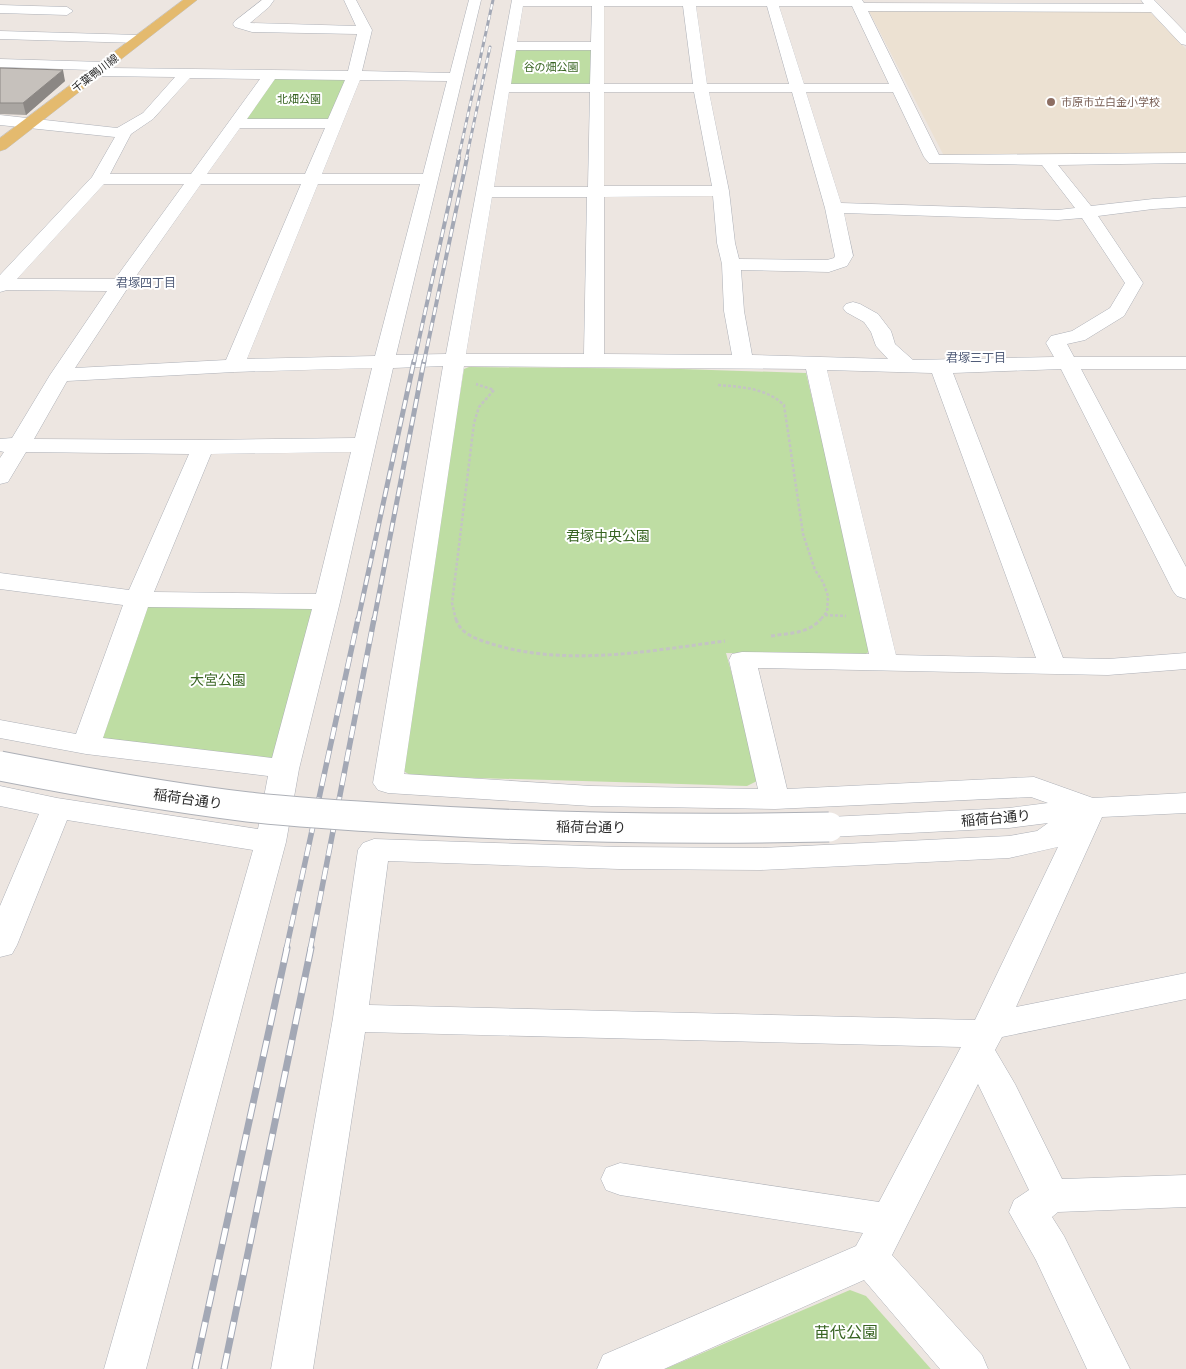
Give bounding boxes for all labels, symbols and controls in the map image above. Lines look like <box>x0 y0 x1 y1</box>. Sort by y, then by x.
street label: 千葉鴨川線 <box>69 52 121 94</box>
park label: 谷の畑公園 <box>524 61 579 73</box>
park label: 北畑公園 <box>277 93 321 105</box>
marker: 市原市立白金小学校 <box>1045 96 1057 108</box>
place label: 市原市立白金小学校 <box>1061 96 1160 108</box>
district label: 君塚四丁目 <box>116 276 176 289</box>
district label: 君塚三丁目 <box>946 351 1006 364</box>
park label: 君塚中央公園 <box>566 528 650 544</box>
park label: 大宮公園 <box>190 672 246 688</box>
street label: 稲荷台通り <box>152 786 224 812</box>
street label: 稲荷台通り <box>960 807 1032 829</box>
street label: 稲荷台通り <box>556 818 626 836</box>
park label: 苗代公園 <box>814 1323 878 1341</box>

